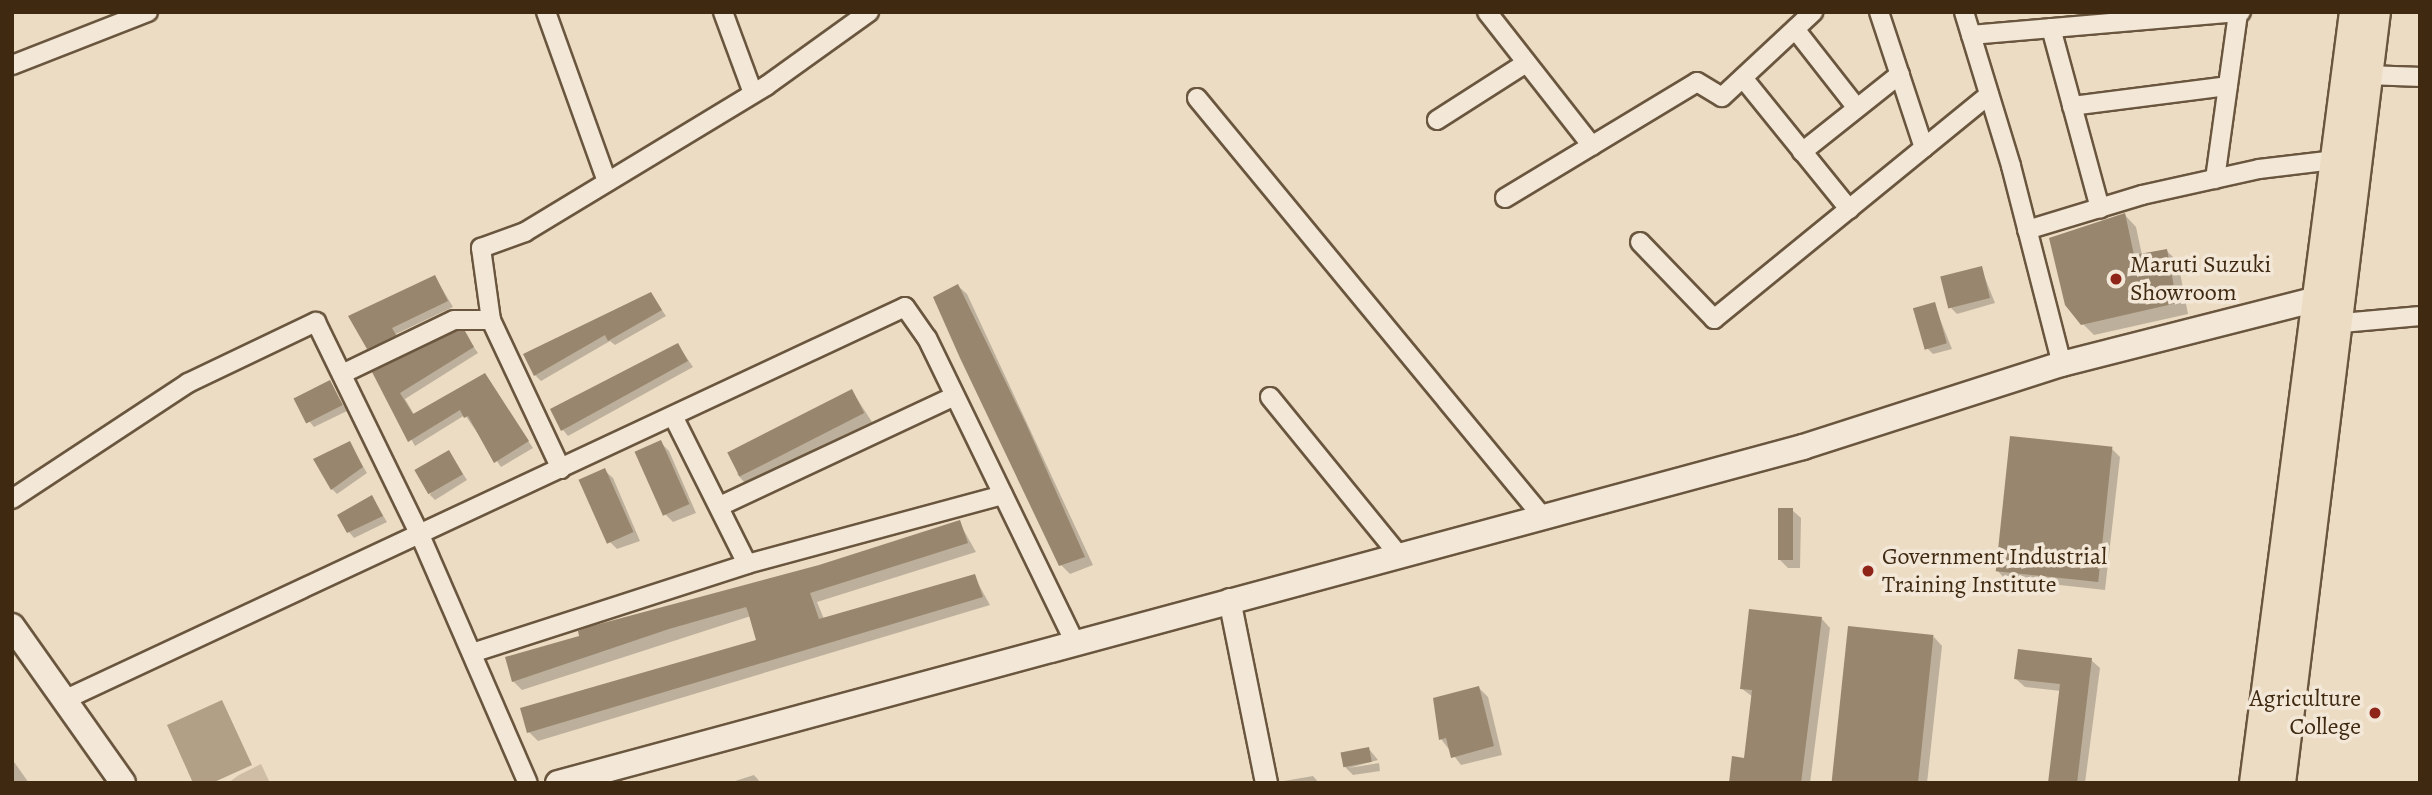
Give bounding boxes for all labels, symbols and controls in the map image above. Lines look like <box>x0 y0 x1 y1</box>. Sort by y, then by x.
place label: Maruti Suzuki Showroom <box>2130 251 2271 307</box>
marker: Maruti Suzuki Showroom <box>2108 271 2124 287</box>
place label: Government Industrial Training Institute <box>1882 543 2107 599</box>
marker: Government Industrial Training Institute <box>1860 563 1876 579</box>
place label: Agriculture College <box>2249 685 2361 741</box>
marker: Agriculture College <box>2367 705 2383 721</box>

